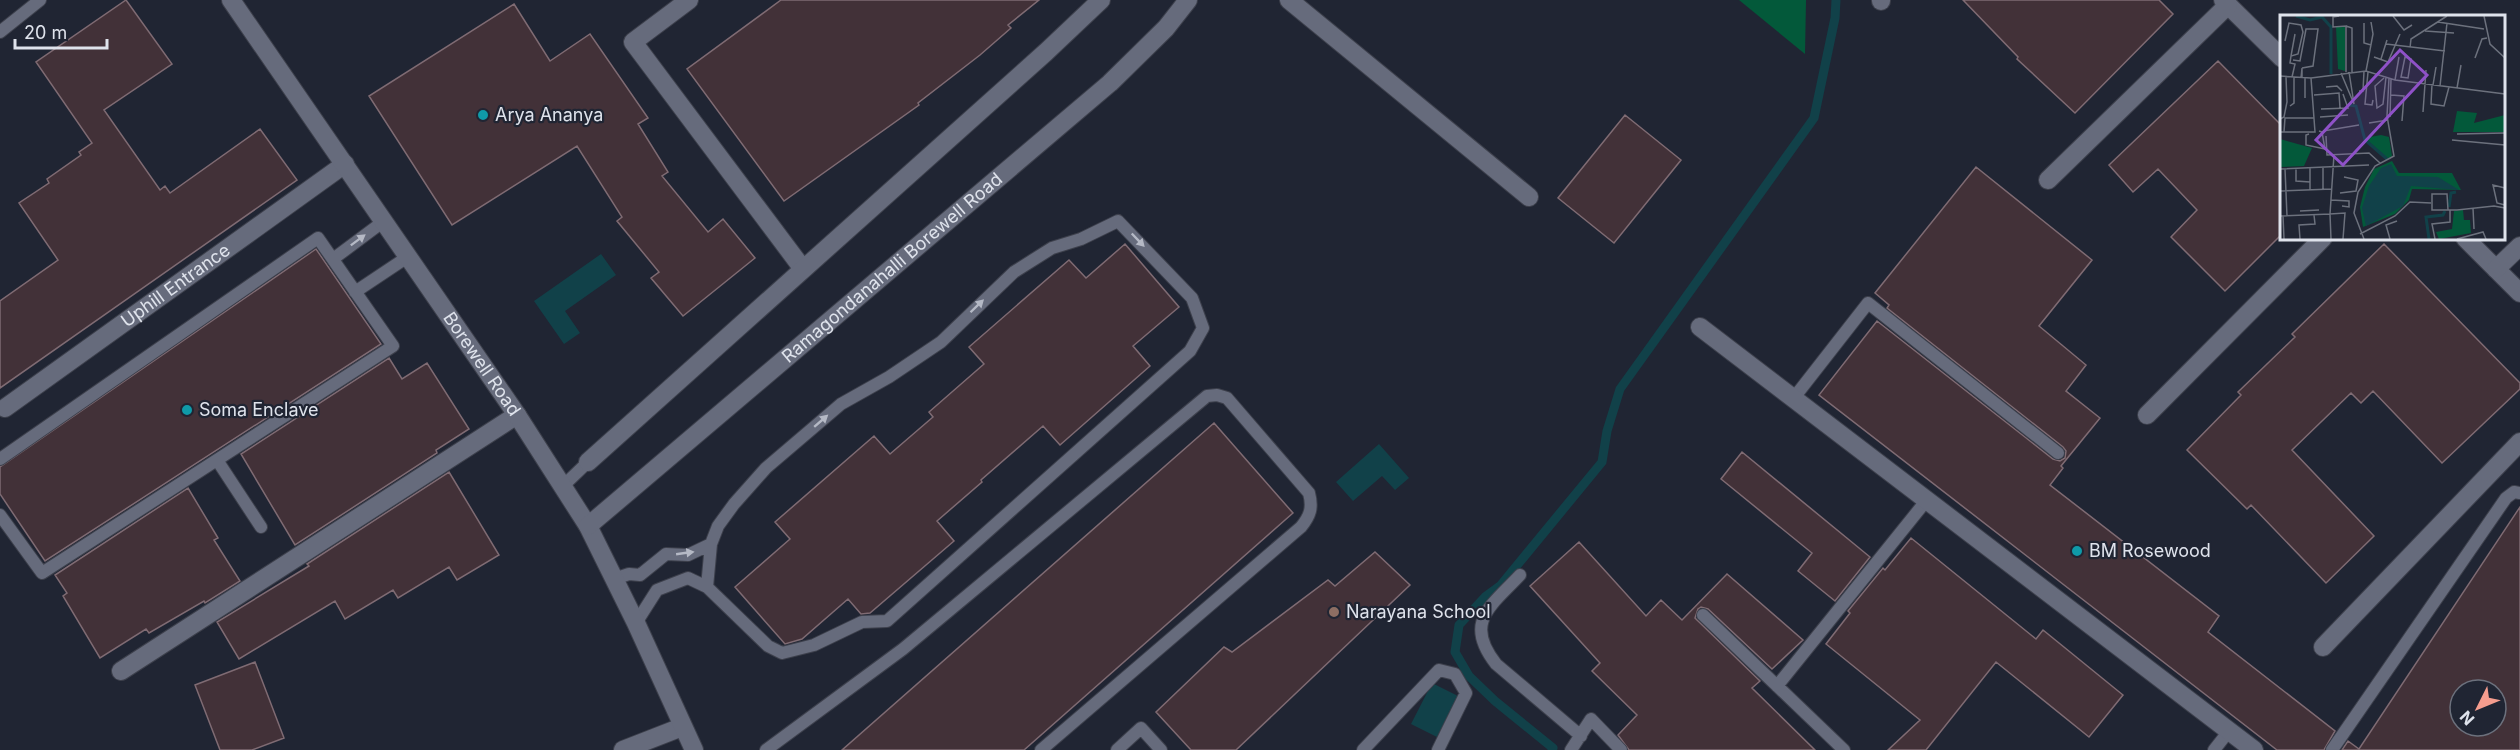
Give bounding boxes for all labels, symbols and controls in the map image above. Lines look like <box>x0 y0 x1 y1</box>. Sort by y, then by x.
scale bar <box>15 12 106 50</box>
inset map <box>2280 15 2505 240</box>
text: 20 m <box>24 22 67 43</box>
place label: Arya Ananya <box>495 104 603 125</box>
marker: Arya Ananya <box>476 108 490 122</box>
street label: Ramagondanahalli Borewell Road <box>778 168 1006 367</box>
one-way arrow <box>1131 233 1145 248</box>
one-way arrow <box>351 235 366 247</box>
street label: Uphill Entrance <box>117 239 234 331</box>
one-way arrow <box>970 300 984 314</box>
street label: Borewell Road <box>439 308 525 420</box>
place label: Soma Enclave <box>199 399 318 420</box>
marker: Soma Enclave <box>180 403 194 417</box>
one-way arrow <box>813 415 828 428</box>
place label: BM Rosewood <box>2089 540 2211 561</box>
marker: BM Rosewood <box>2070 544 2084 558</box>
one-way arrow <box>676 548 695 558</box>
place label: Narayana School <box>1346 601 1491 622</box>
marker: Narayana School <box>1327 605 1341 619</box>
north arrow <box>2448 678 2508 738</box>
text: N <box>2456 707 2479 730</box>

